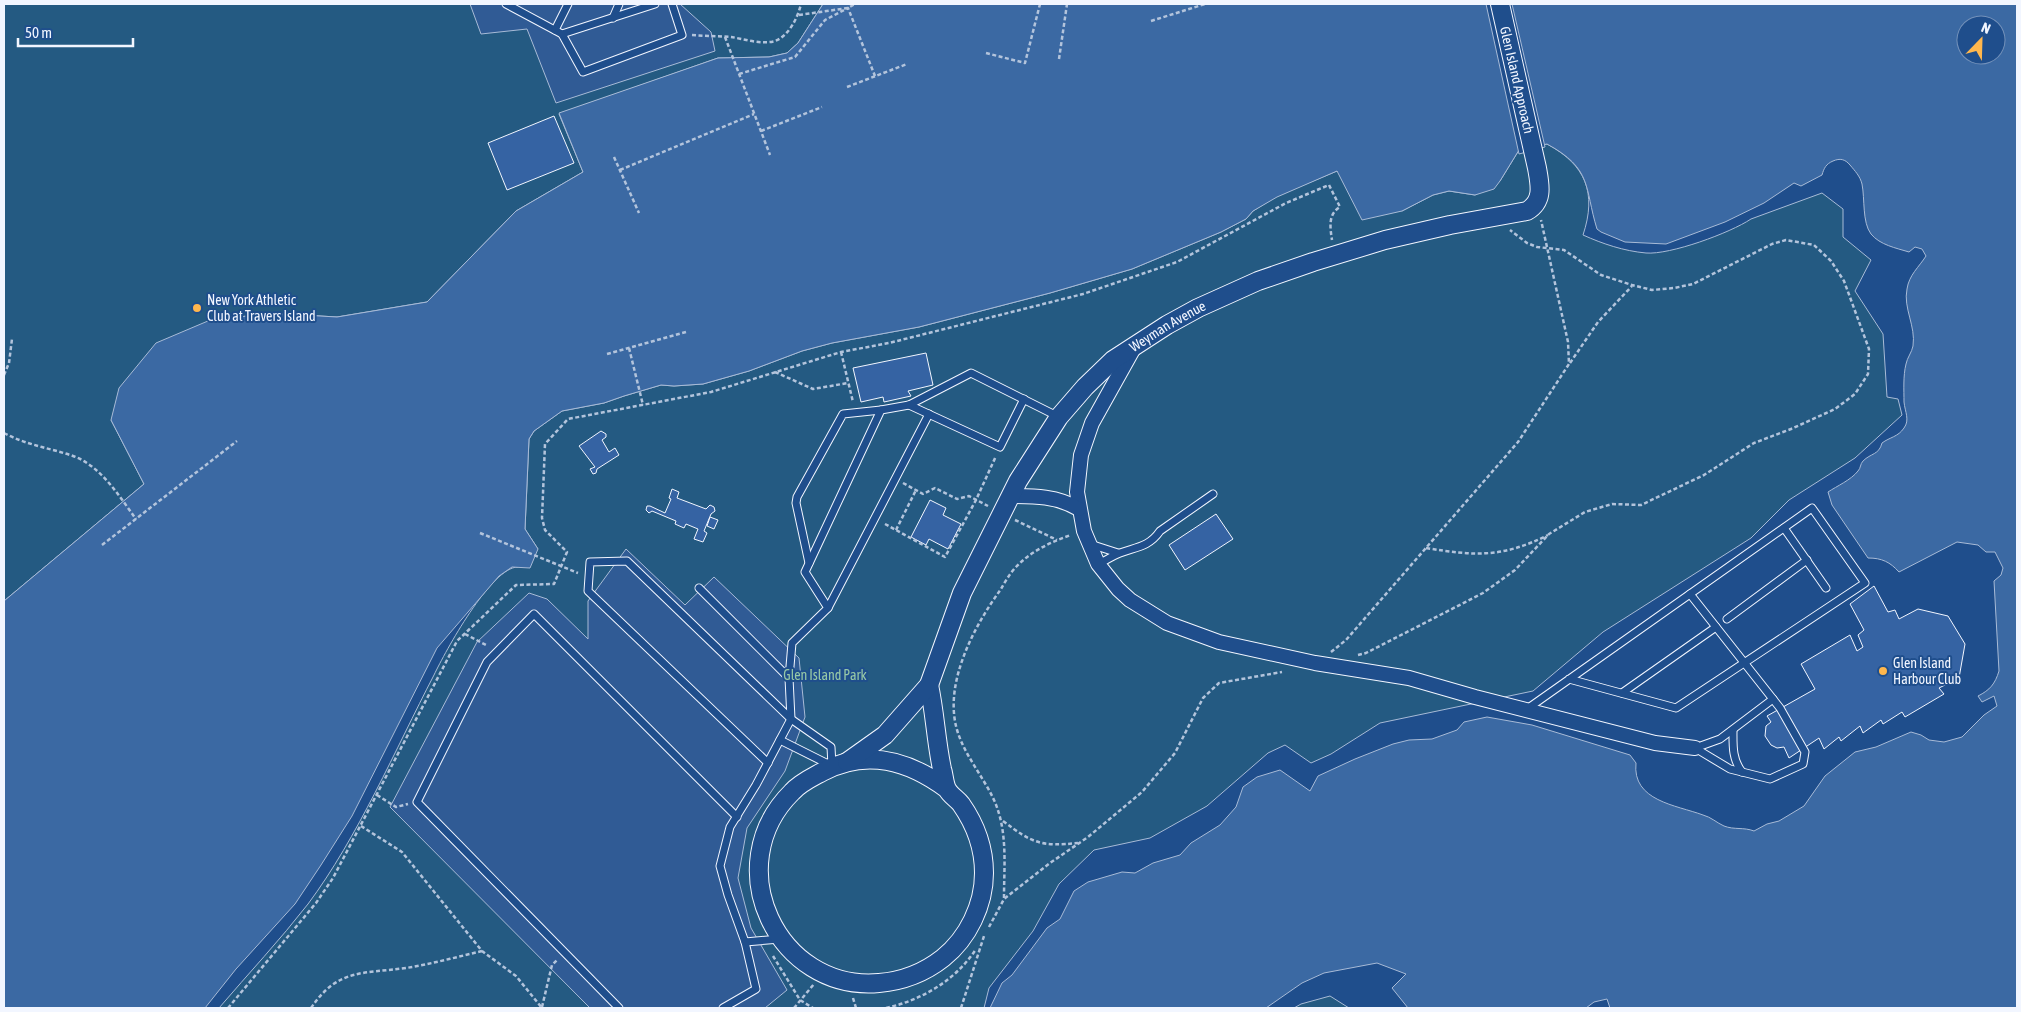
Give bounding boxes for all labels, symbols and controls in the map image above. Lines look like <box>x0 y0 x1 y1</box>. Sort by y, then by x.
scale bar <box>18 15 132 47</box>
north arrow <box>1956 15 2006 65</box>
text: N <box>1979 19 1993 37</box>
text: 50 m <box>25 24 52 41</box>
street label: Glen Island Approach <box>1497 25 1537 135</box>
place label: New York Athletic Club at Travers Island <box>207 292 316 324</box>
street label: Weyman Avenue <box>1127 298 1208 355</box>
marker: New York Athletic Club at Travers Island <box>191 302 203 314</box>
place label: Glen Island Harbour Club <box>1893 655 1962 687</box>
marker: Glen Island Harbour Club <box>1877 665 1889 677</box>
park label: Glen Island Park <box>783 667 867 683</box>

